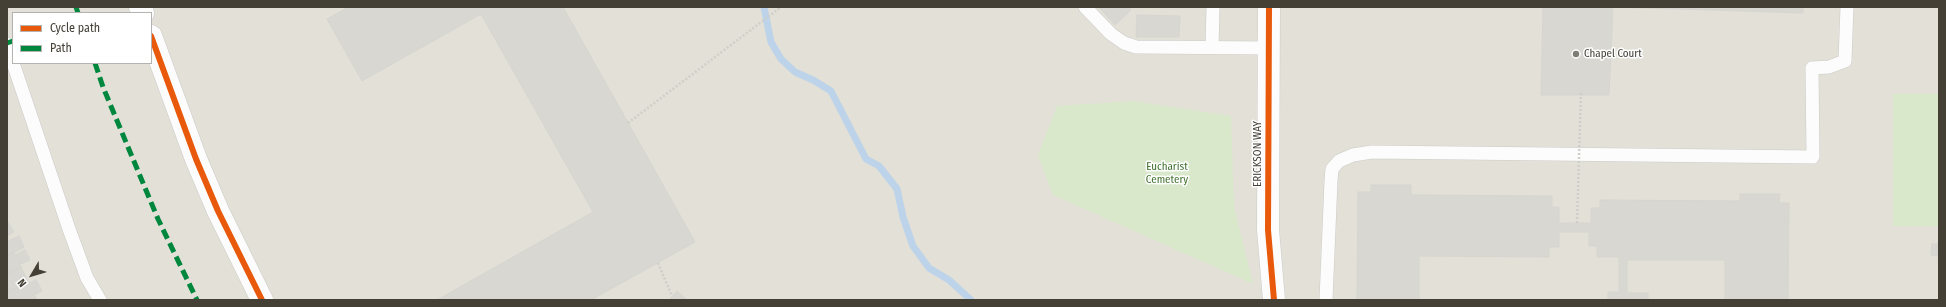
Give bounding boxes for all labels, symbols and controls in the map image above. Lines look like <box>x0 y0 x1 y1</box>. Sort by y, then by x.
legend <box>12 12 152 64</box>
text: Cycle path <box>50 21 100 35</box>
text: Path <box>50 41 72 55</box>
place label: Chapel Court <box>1584 47 1642 61</box>
marker: Chapel Court <box>1571 49 1581 59</box>
street label: ERICKSON WAY <box>1251 121 1265 187</box>
park label: Eucharist Cemetery <box>1146 160 1188 186</box>
north arrow <box>12 255 52 295</box>
text: N <box>15 276 29 289</box>

